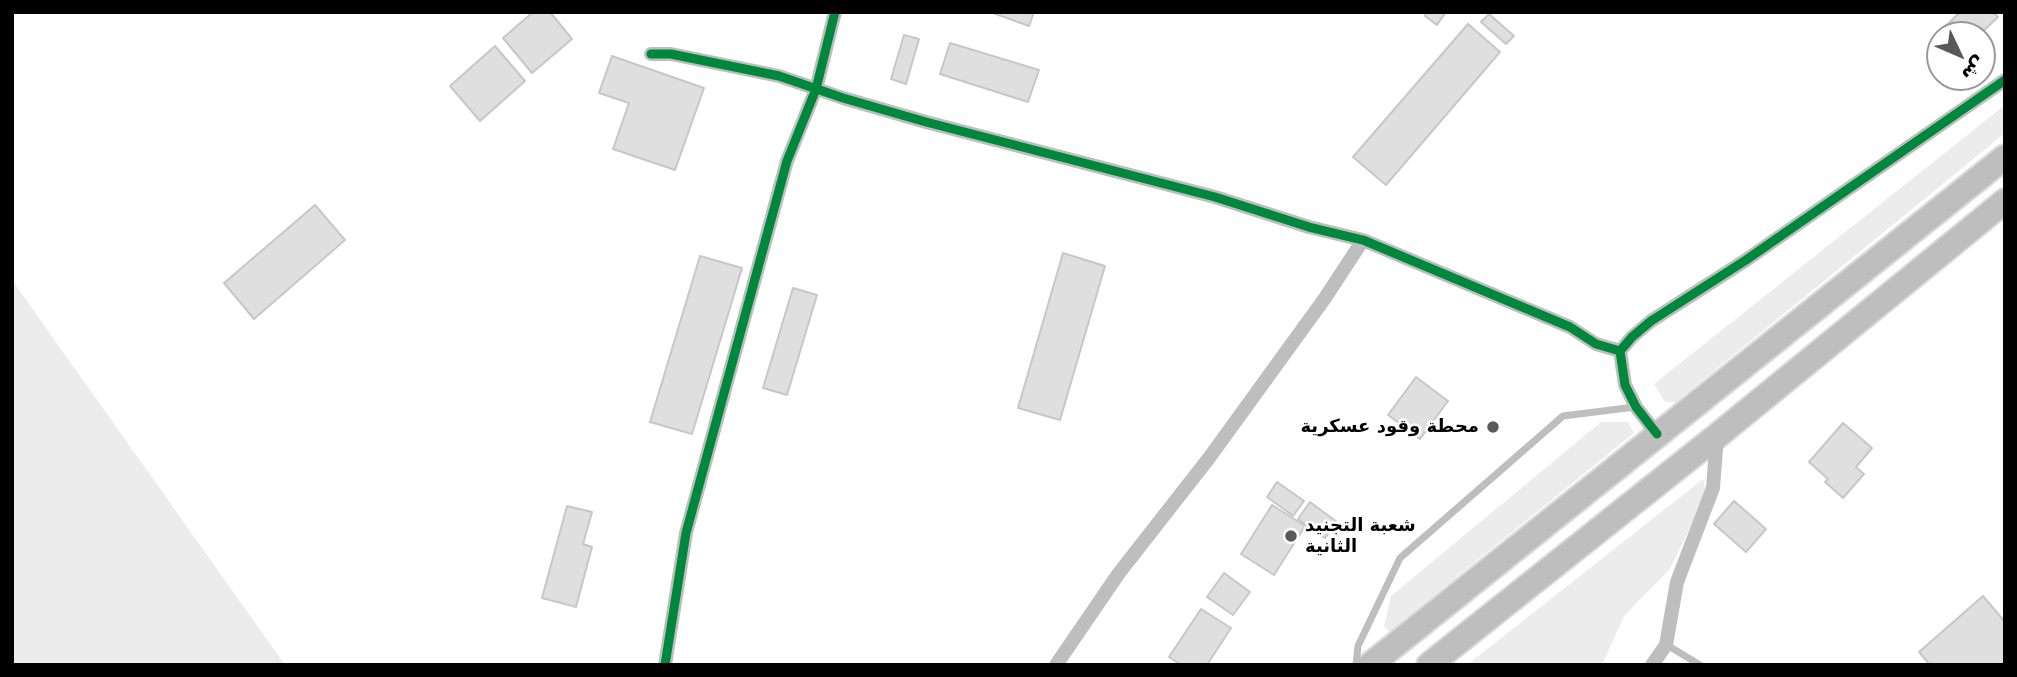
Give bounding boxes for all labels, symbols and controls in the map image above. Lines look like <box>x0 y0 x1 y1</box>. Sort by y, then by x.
north arrow <box>1926 21 1996 91</box>
text: ش <box>1958 52 1992 86</box>
place label: محطة وقود عسكرية <box>1300 416 1479 438</box>
marker: محطة وقود عسكرية <box>1485 419 1501 435</box>
place label: شعبة التجنيد الثانية <box>1305 515 1416 558</box>
marker: شعبة التجنيد الثانية <box>1283 528 1299 544</box>

